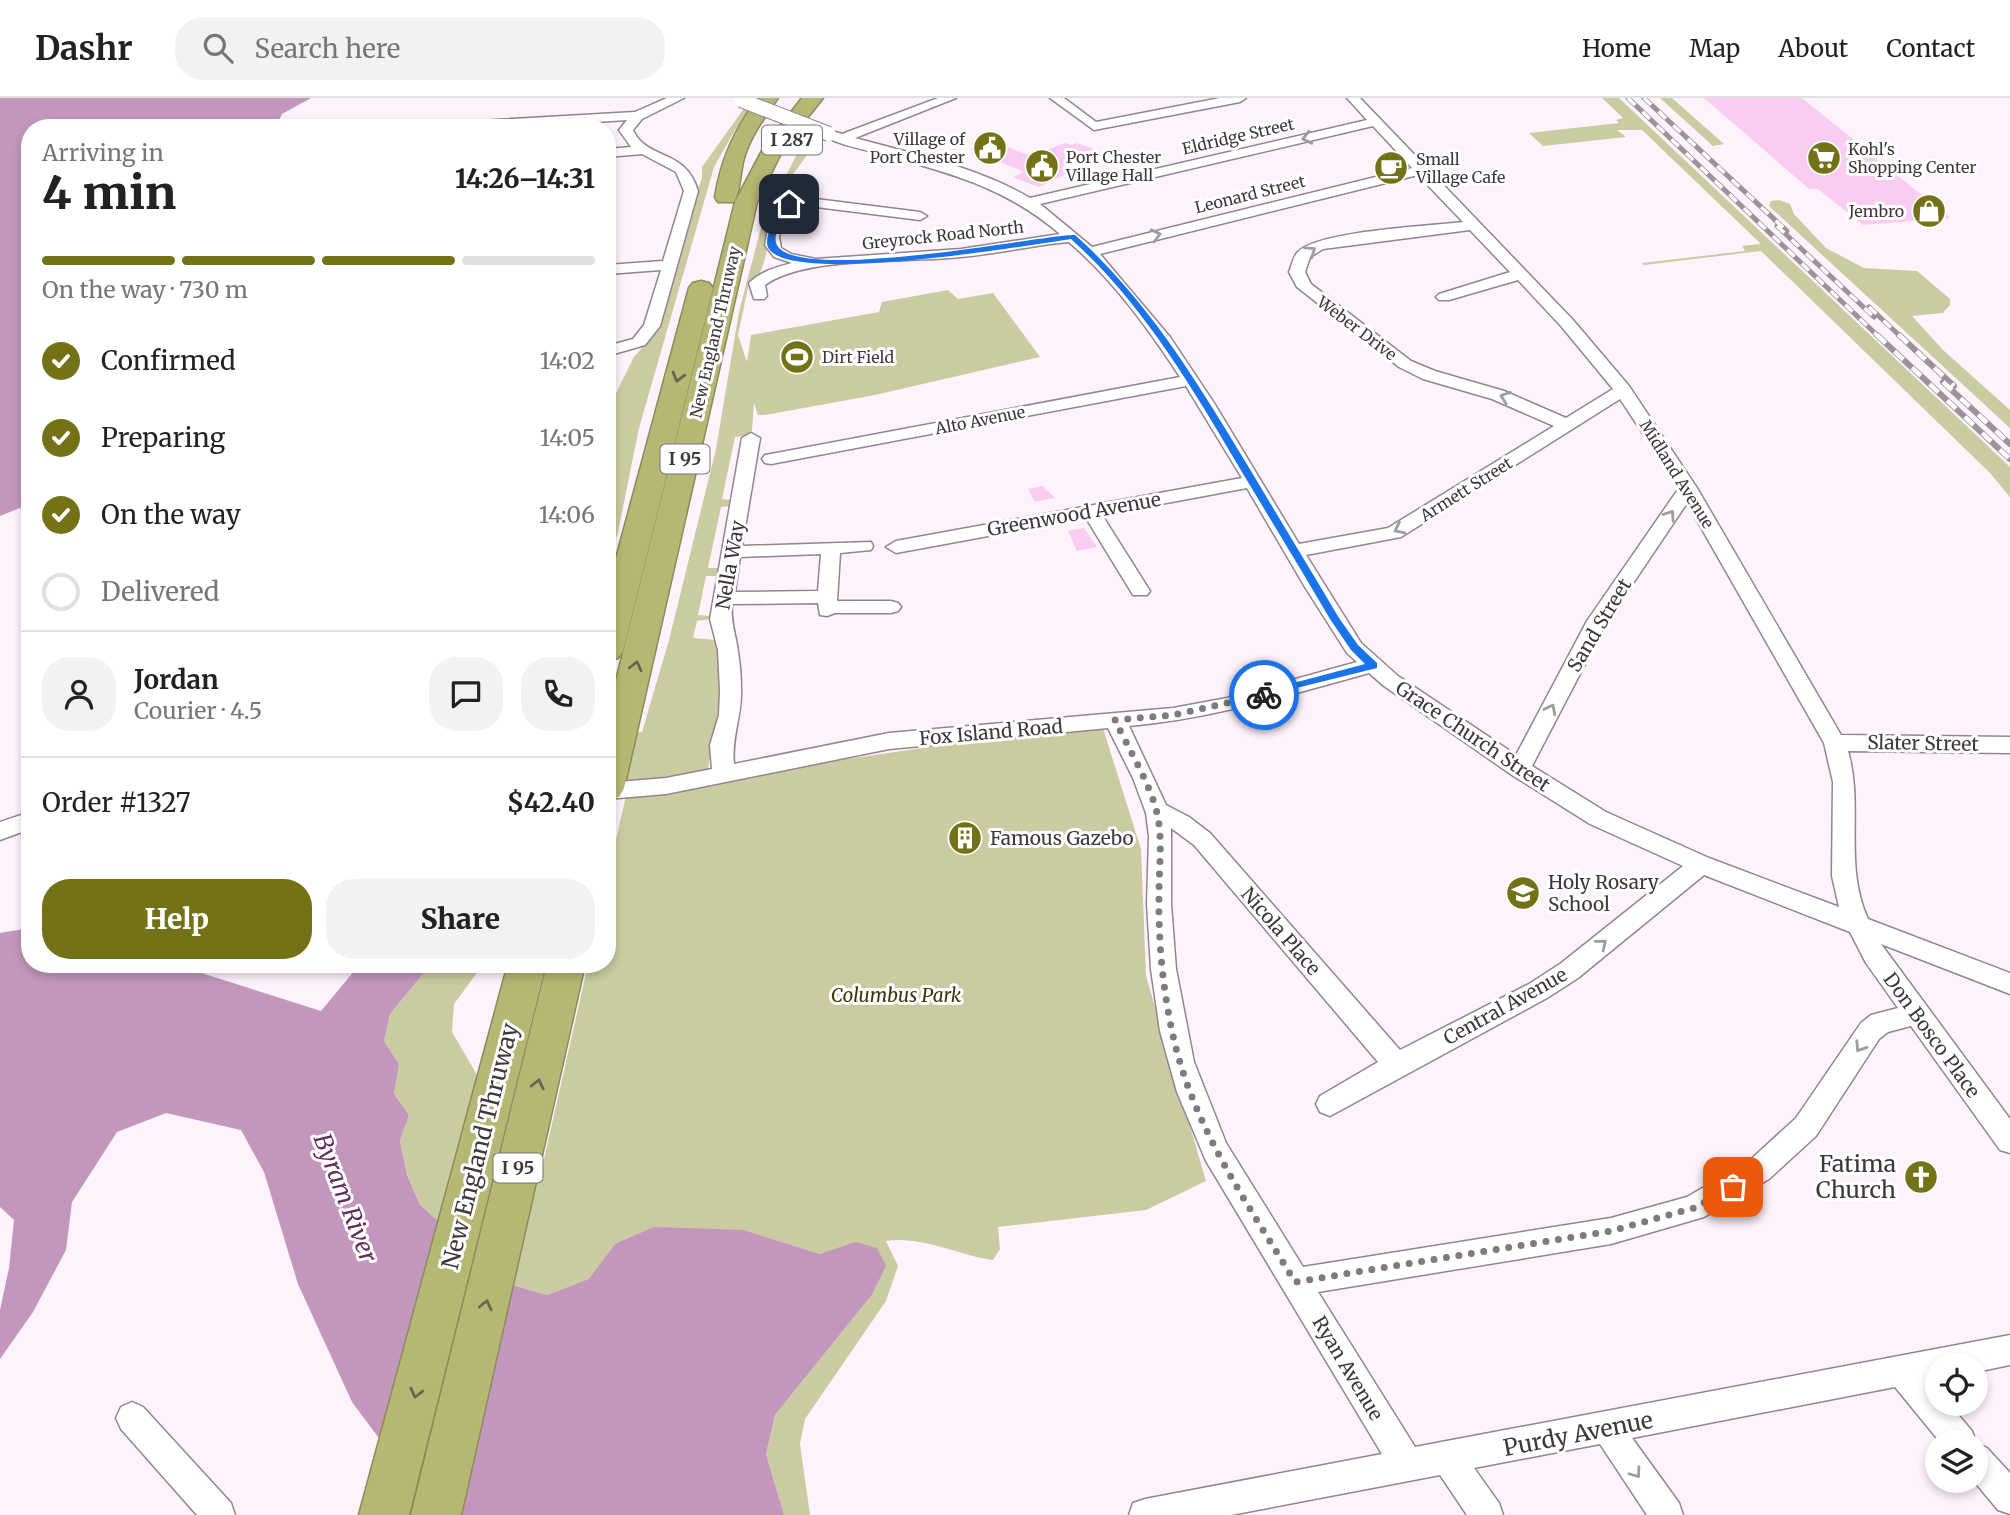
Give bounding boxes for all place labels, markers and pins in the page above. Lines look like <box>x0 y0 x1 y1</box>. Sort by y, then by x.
place label: Village of Port Chester <box>870 129 966 167</box>
public building icon: Village of Port Chester <box>971 129 1009 167</box>
supermarket icon: Kohl's Shopping Center <box>1805 139 1843 177</box>
place label: Kohl's Shopping Center <box>1848 139 1976 177</box>
public building icon: Port Chester Village Hall <box>1023 147 1061 185</box>
place label: Port Chester Village Hall <box>1065 147 1161 185</box>
cafe icon: Small Village Cafe <box>1372 149 1410 187</box>
place label: Small Village Cafe <box>1415 149 1505 187</box>
pin <box>759 174 819 234</box>
shop icon: Jembro <box>1910 192 1948 230</box>
place label: Jembro <box>1848 201 1904 221</box>
sports icon: Dirt Field <box>778 338 816 376</box>
place label: Dirt Field <box>822 347 894 367</box>
building icon: Famous Gazebo <box>946 819 984 857</box>
place label: Famous Gazebo <box>990 826 1134 850</box>
place label: Holy Rosary School <box>1548 870 1659 916</box>
school or university icon: Holy Rosary School <box>1504 874 1542 912</box>
place label: Fatima Church <box>1816 1149 1896 1204</box>
pin <box>1703 1157 1763 1217</box>
church icon: Fatima Church <box>1902 1158 1940 1196</box>

